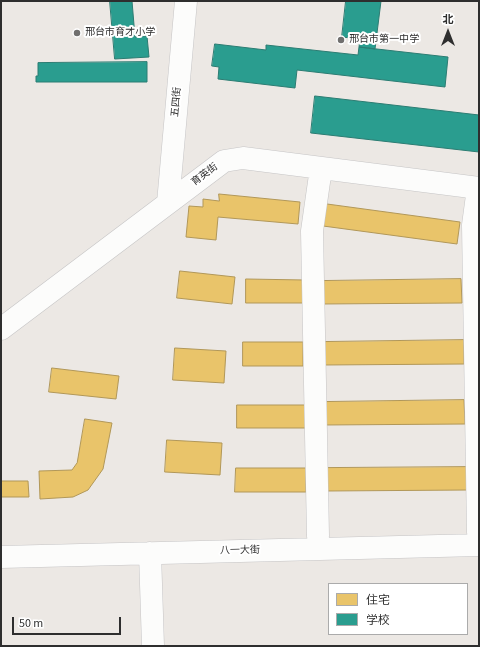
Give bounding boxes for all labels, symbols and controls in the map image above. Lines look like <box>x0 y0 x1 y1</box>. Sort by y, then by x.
north arrow <box>428 12 468 52</box>
text: 北 <box>443 12 454 27</box>
place label: 邢台市育才小学 <box>85 27 155 39</box>
marker: 邢台市育才小学 <box>72 28 82 38</box>
place label: 邢台市第一中学 <box>349 34 419 46</box>
marker: 邢台市第一中学 <box>336 35 346 45</box>
street label: 五四街 <box>170 87 184 117</box>
street label: 育英街 <box>189 161 221 189</box>
street label: 八一大街 <box>220 545 260 557</box>
legend <box>328 583 468 635</box>
text: 住宅 <box>366 592 390 609</box>
scale bar <box>14 609 123 635</box>
text: 学校 <box>366 612 390 629</box>
text: 50 m <box>19 615 43 632</box>

